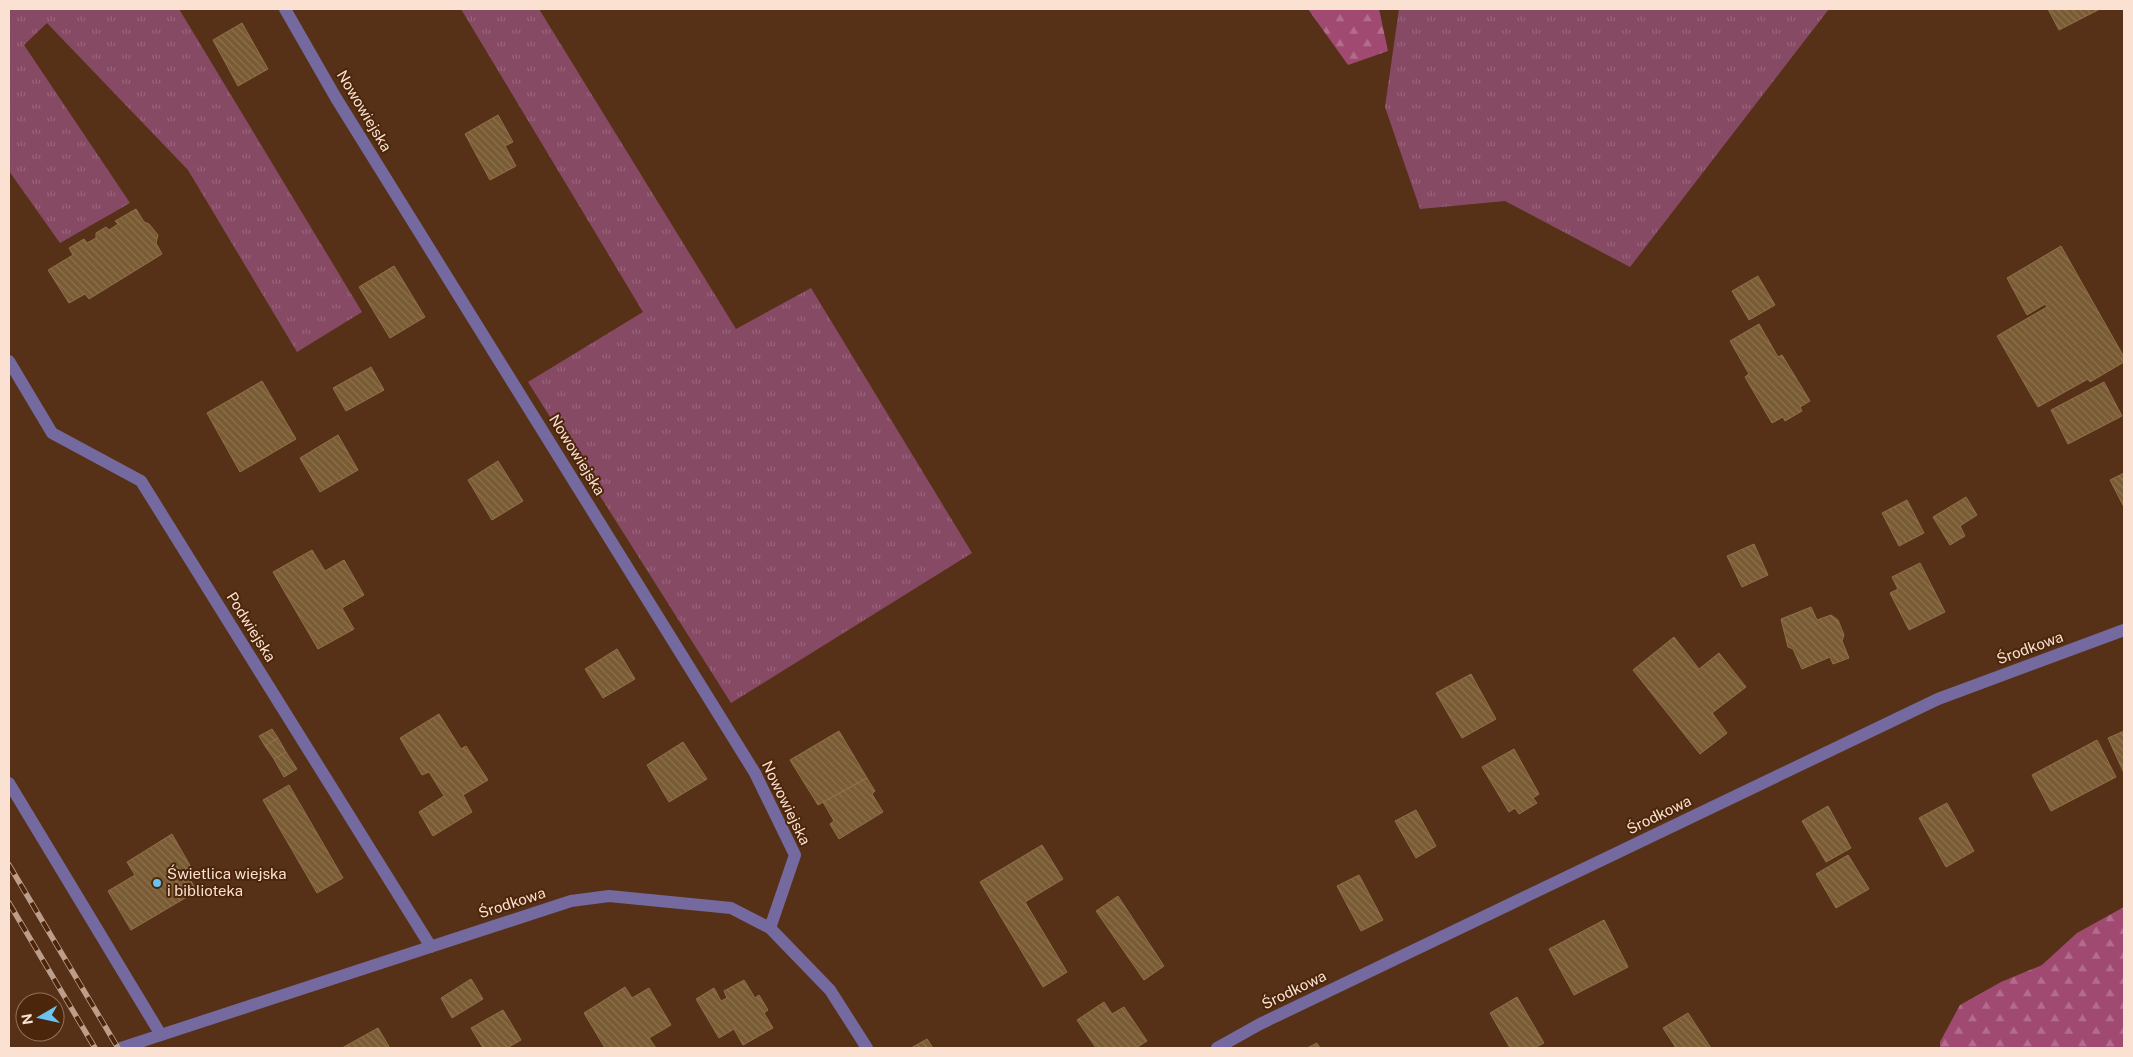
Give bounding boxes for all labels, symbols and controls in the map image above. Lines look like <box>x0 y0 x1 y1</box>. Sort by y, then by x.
street label: Nowowiejska <box>334 67 395 154</box>
street label: Nowowiejska <box>546 411 609 498</box>
street label: Podwiejska <box>223 589 280 665</box>
street label: Środkowa <box>1994 627 2065 667</box>
street label: Nowowiejska <box>759 758 814 848</box>
street label: Środkowa <box>1623 791 1694 837</box>
place label: Świetlica wiejska i biblioteka <box>167 864 287 899</box>
marker: Świetlica wiejska i biblioteka <box>151 877 163 889</box>
street label: Środkowa <box>476 883 548 921</box>
street label: Środkowa <box>1258 966 1329 1012</box>
north arrow <box>15 992 65 1042</box>
text: N <box>18 1012 36 1026</box>

